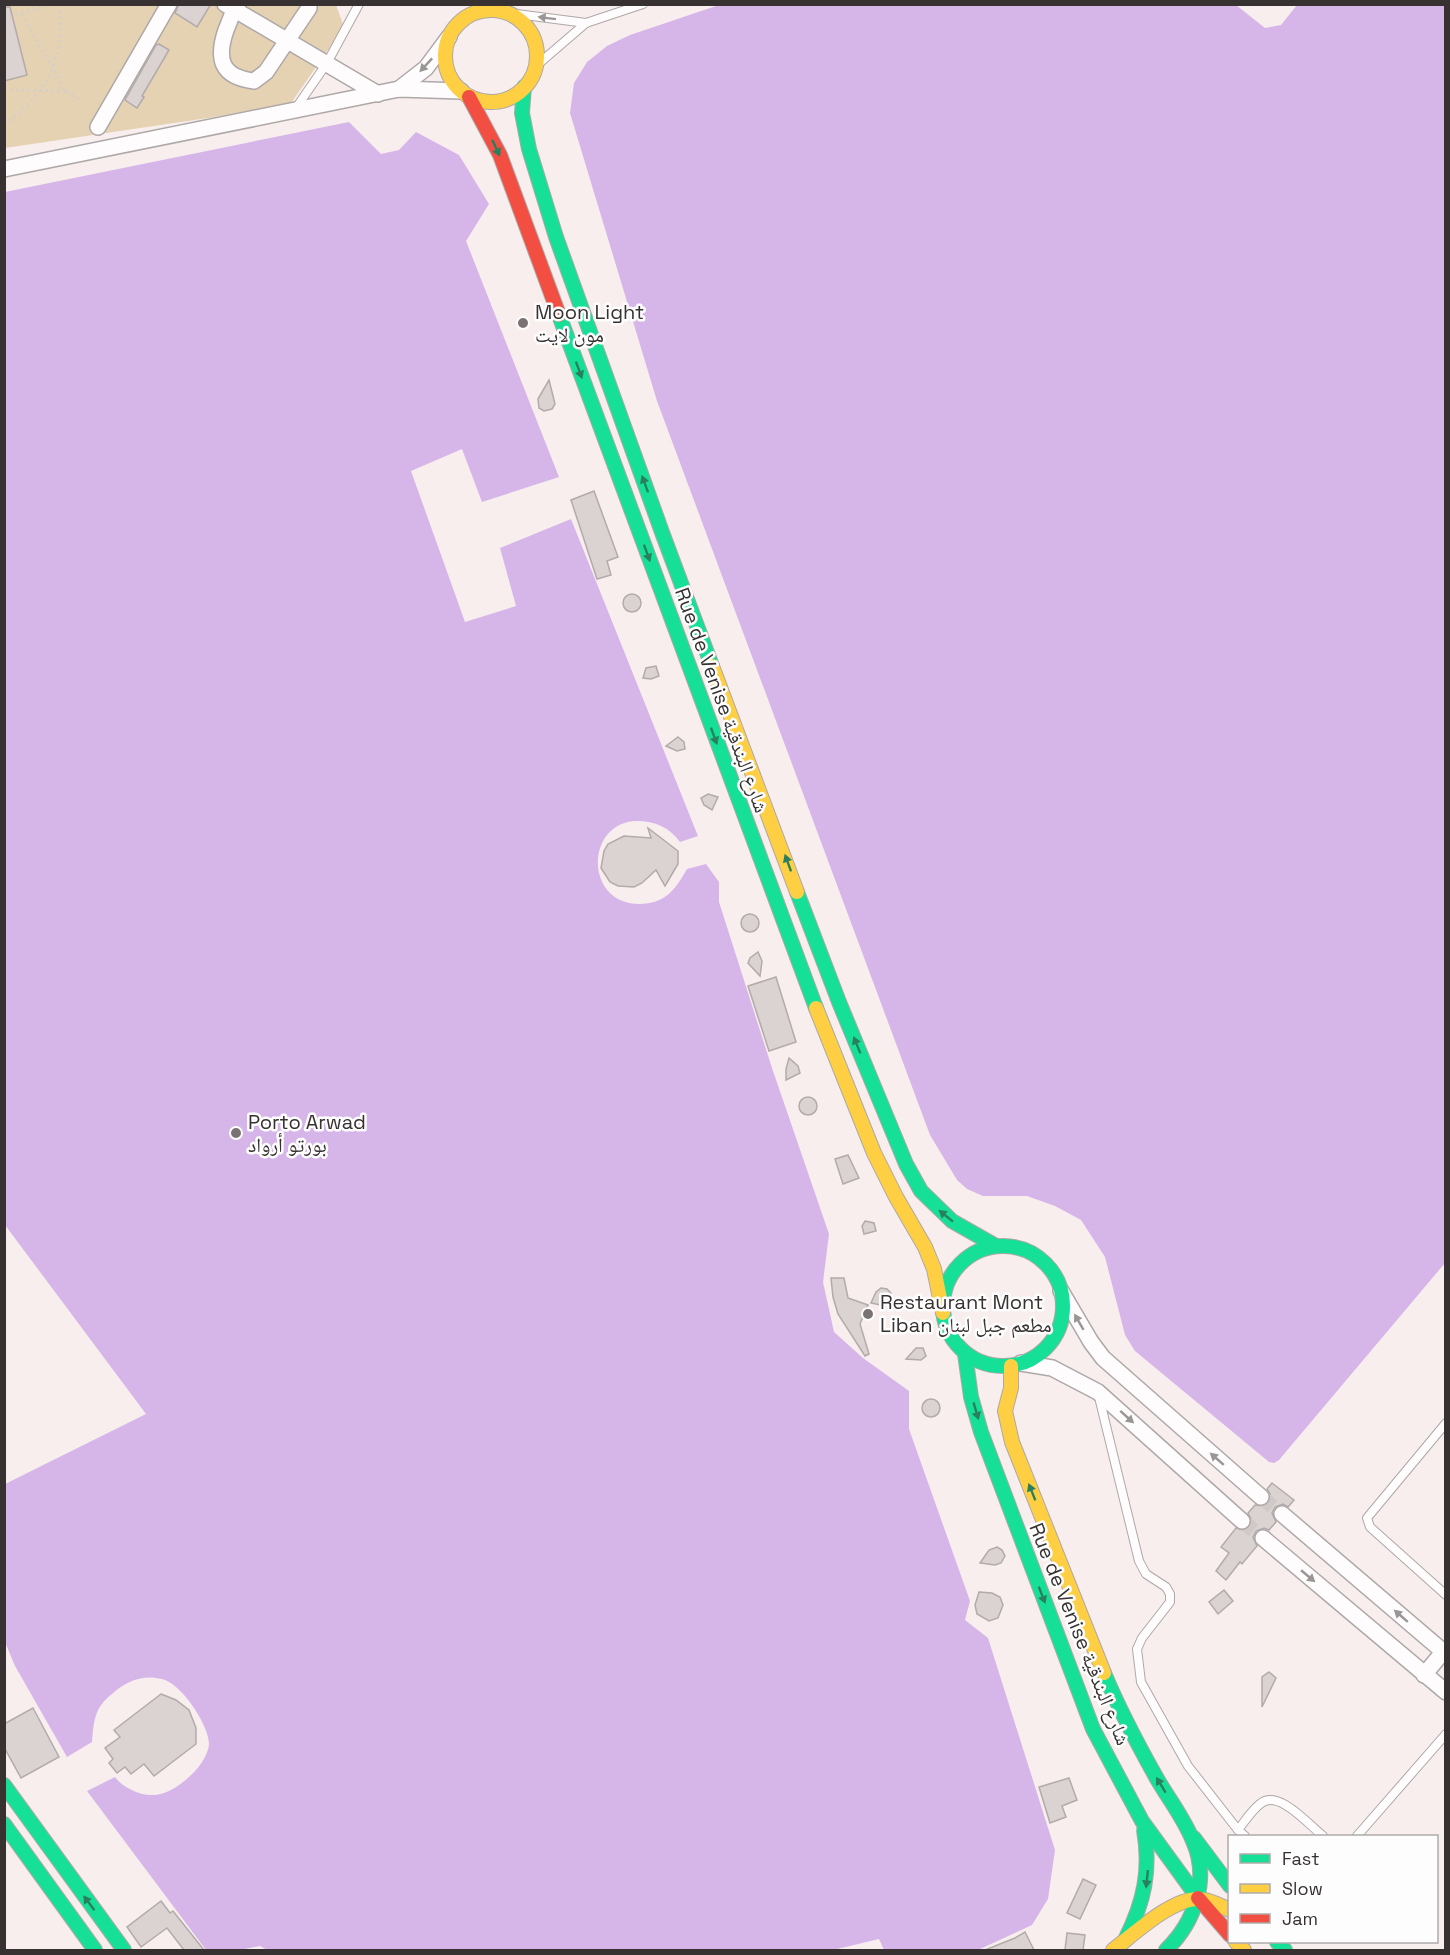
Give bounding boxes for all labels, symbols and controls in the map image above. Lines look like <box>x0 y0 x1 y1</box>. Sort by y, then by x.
one-way arrow <box>538 13 557 23</box>
one-way arrow <box>419 58 433 73</box>
one-way arrow <box>492 140 501 157</box>
place label: Moon Light مون لايت <box>535 299 644 348</box>
marker: Moon Light مون لايت <box>516 316 530 330</box>
one-way arrow <box>575 361 585 379</box>
one-way arrow <box>640 475 649 493</box>
one-way arrow <box>642 544 652 562</box>
street label: Rue de Venise شارع البندقية <box>669 584 775 816</box>
one-way arrow <box>710 727 719 745</box>
one-way arrow <box>782 854 792 872</box>
one-way arrow <box>852 1036 862 1054</box>
place label: Porto Arwad بورتو أرواد <box>248 1109 366 1158</box>
marker: Porto Arwad بورتو أرواد <box>229 1126 243 1140</box>
one-way arrow <box>938 1210 954 1223</box>
place label: Restaurant Mont Liban مطعم جبل لبنان <box>880 1289 1052 1339</box>
marker: Restaurant Mont Liban مطعم جبل لبنان <box>861 1307 875 1321</box>
one-way arrow <box>1074 1314 1084 1331</box>
one-way arrow <box>971 1402 981 1420</box>
one-way arrow <box>1119 1410 1134 1423</box>
one-way arrow <box>1210 1453 1225 1466</box>
one-way arrow <box>1027 1482 1037 1500</box>
street label: Rue de Venise شارع البندقية <box>1023 1519 1137 1749</box>
one-way arrow <box>1300 1569 1316 1582</box>
one-way arrow <box>1037 1586 1047 1604</box>
one-way arrow <box>1393 1610 1409 1623</box>
one-way arrow <box>1156 1776 1166 1793</box>
legend <box>1228 1835 1438 1943</box>
text: Fast <box>1282 1847 1319 1870</box>
one-way arrow <box>1142 1869 1152 1888</box>
text: Slow <box>1282 1877 1323 1900</box>
one-way arrow <box>83 1896 95 1912</box>
text: Jam <box>1282 1907 1318 1930</box>

